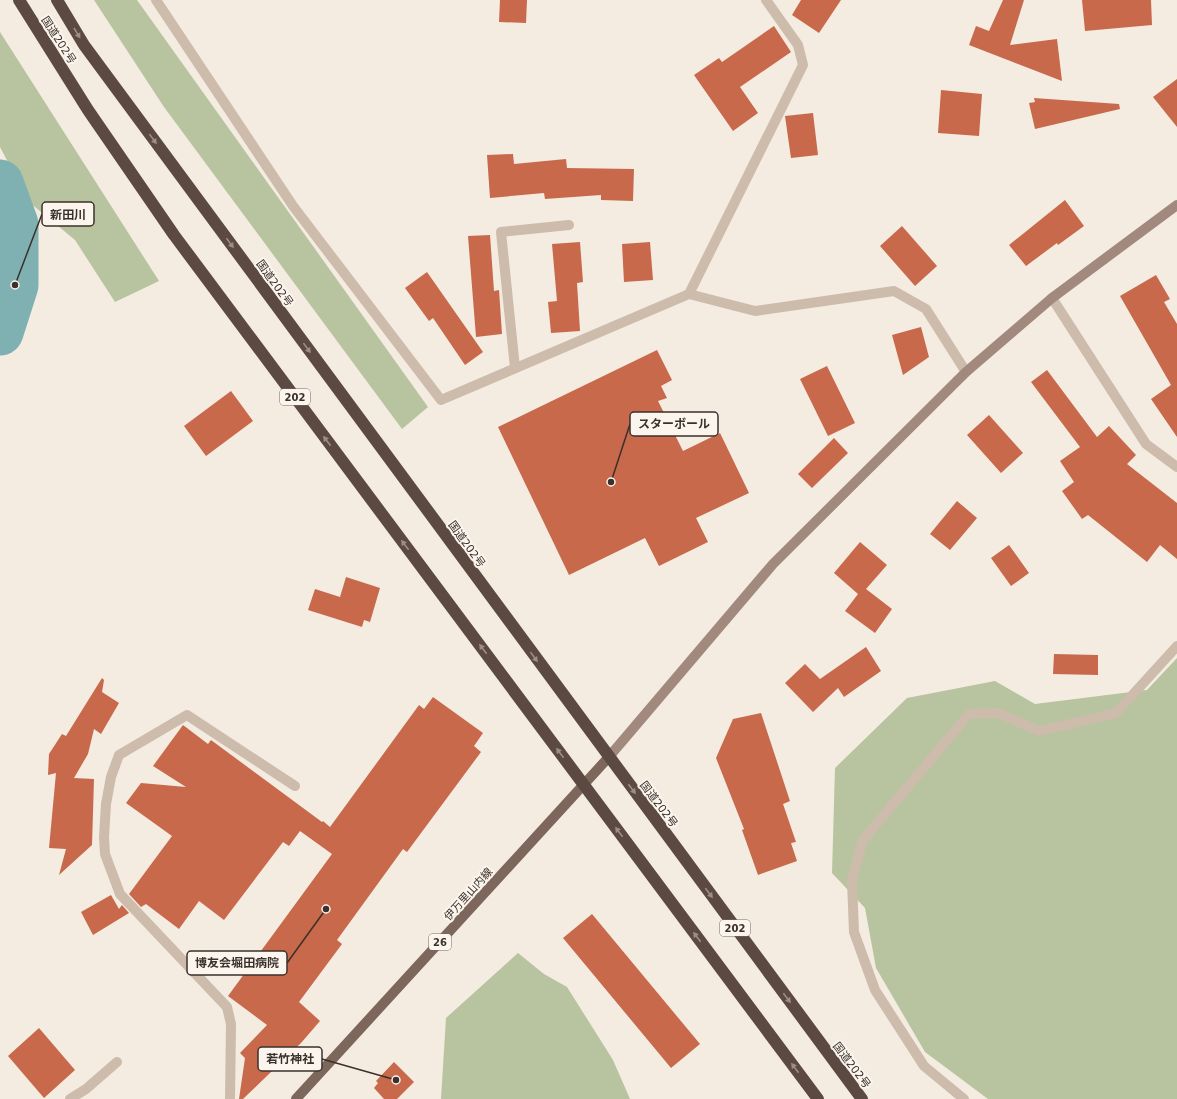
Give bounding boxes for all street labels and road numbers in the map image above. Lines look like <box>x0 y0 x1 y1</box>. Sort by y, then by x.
street label: 国道202号 <box>38 14 79 66</box>
street label: 国道202号 <box>253 258 296 309</box>
road number: 202 <box>280 389 310 405</box>
street label: 国道202号 <box>445 519 488 570</box>
street label: 国道202号 <box>637 779 680 830</box>
street label: 伊万里山内線 <box>441 865 495 923</box>
road number: 202 <box>720 920 750 936</box>
road number: 26 <box>429 934 451 950</box>
street label: 国道202号 <box>830 1040 873 1091</box>

